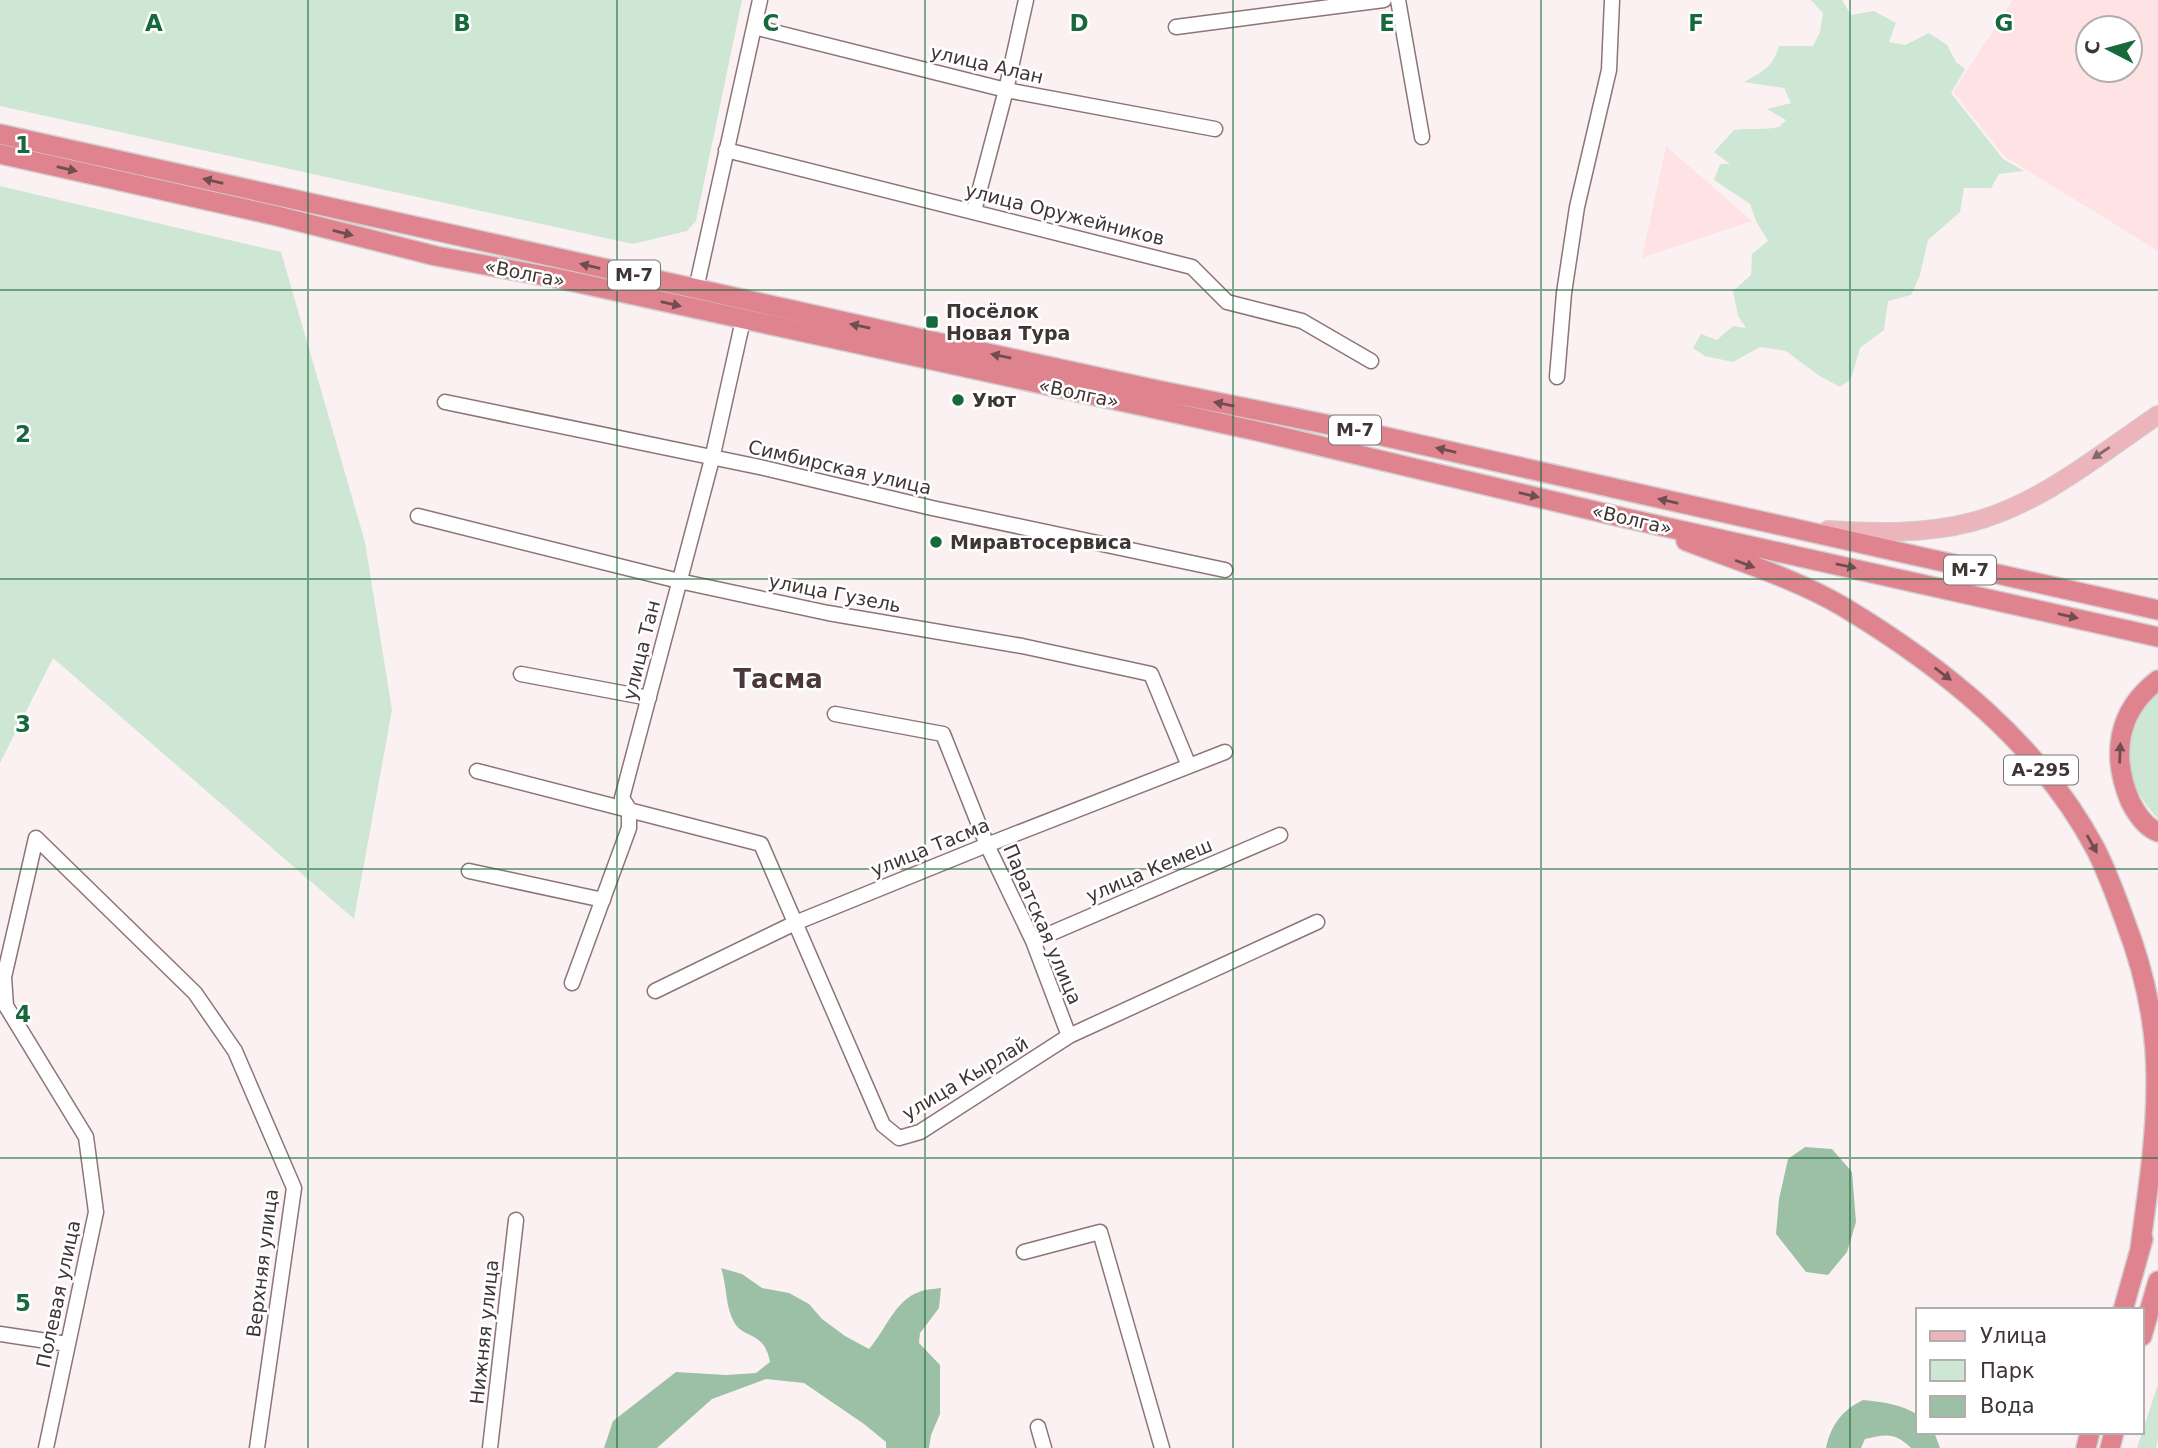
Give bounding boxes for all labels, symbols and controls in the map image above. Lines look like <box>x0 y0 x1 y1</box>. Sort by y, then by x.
text: A <box>145 10 163 36</box>
text: B <box>453 10 471 36</box>
text: C <box>763 10 779 36</box>
text: D <box>1069 10 1089 36</box>
text: E <box>1379 10 1395 36</box>
text: F <box>1688 10 1704 36</box>
text: G <box>1995 10 2013 36</box>
north arrow <box>2074 14 2144 84</box>
text: С <box>2080 39 2104 55</box>
street label: улица Алан <box>928 40 1046 88</box>
text: 1 <box>15 132 31 158</box>
one-way arrow <box>56 163 78 174</box>
one-way arrow <box>202 176 224 187</box>
street label: улица Оружейников <box>963 179 1167 249</box>
one-way arrow <box>332 228 354 239</box>
street label: «Волга» <box>483 254 567 292</box>
one-way arrow <box>579 260 601 271</box>
road number: М-7 <box>608 260 660 290</box>
one-way arrow <box>660 299 682 310</box>
place label: Посёлок Новая Тура <box>946 300 1070 344</box>
marker: Посёлок Новая Тура <box>924 314 940 330</box>
one-way arrow <box>849 320 871 331</box>
one-way arrow <box>990 351 1012 362</box>
street label: «Волга» <box>1037 374 1121 412</box>
place label: Уют <box>972 389 1016 411</box>
marker: Уют <box>950 392 966 408</box>
one-way arrow <box>1213 398 1235 409</box>
road number: М-7 <box>1329 416 1381 444</box>
text: 2 <box>15 421 31 447</box>
street label: Симбирская улица <box>746 435 934 499</box>
one-way arrow <box>1435 444 1457 455</box>
one-way arrow <box>2092 446 2111 459</box>
one-way arrow <box>1518 490 1540 501</box>
one-way arrow <box>1657 495 1679 506</box>
street label: «Волга» <box>1590 499 1674 539</box>
place label: Миравтосервиса <box>950 531 1132 553</box>
marker: Миравтосервиса <box>928 534 944 550</box>
road number: М-7 <box>1944 556 1996 584</box>
one-way arrow <box>1735 558 1756 569</box>
one-way arrow <box>1835 561 1857 572</box>
street label: улица Гузель <box>767 569 903 617</box>
street label: улица Тан <box>618 598 664 702</box>
one-way arrow <box>2057 611 2079 622</box>
district label: Тасма <box>733 664 823 694</box>
one-way arrow <box>1934 667 1952 681</box>
text: 3 <box>15 711 31 737</box>
one-way arrow <box>2115 742 2126 764</box>
road number: А-295 <box>2004 756 2078 784</box>
street label: улица Тасма <box>867 813 993 881</box>
street label: улица Кемеш <box>1083 834 1215 906</box>
one-way arrow <box>2086 834 2098 854</box>
street label: Паратская улица <box>999 841 1087 1007</box>
text: 4 <box>15 1001 31 1027</box>
street label: улица Кырлай <box>898 1032 1032 1124</box>
street label: Верхняя улица <box>242 1187 282 1339</box>
street label: Полевая улица <box>32 1218 84 1370</box>
street label: Нижняя улица <box>465 1259 503 1405</box>
text: 5 <box>15 1290 31 1316</box>
legend <box>1916 1308 2144 1434</box>
text: Улица <box>1980 1324 2047 1348</box>
text: Парк <box>1980 1359 2035 1383</box>
text: Вода <box>1980 1394 2035 1418</box>

